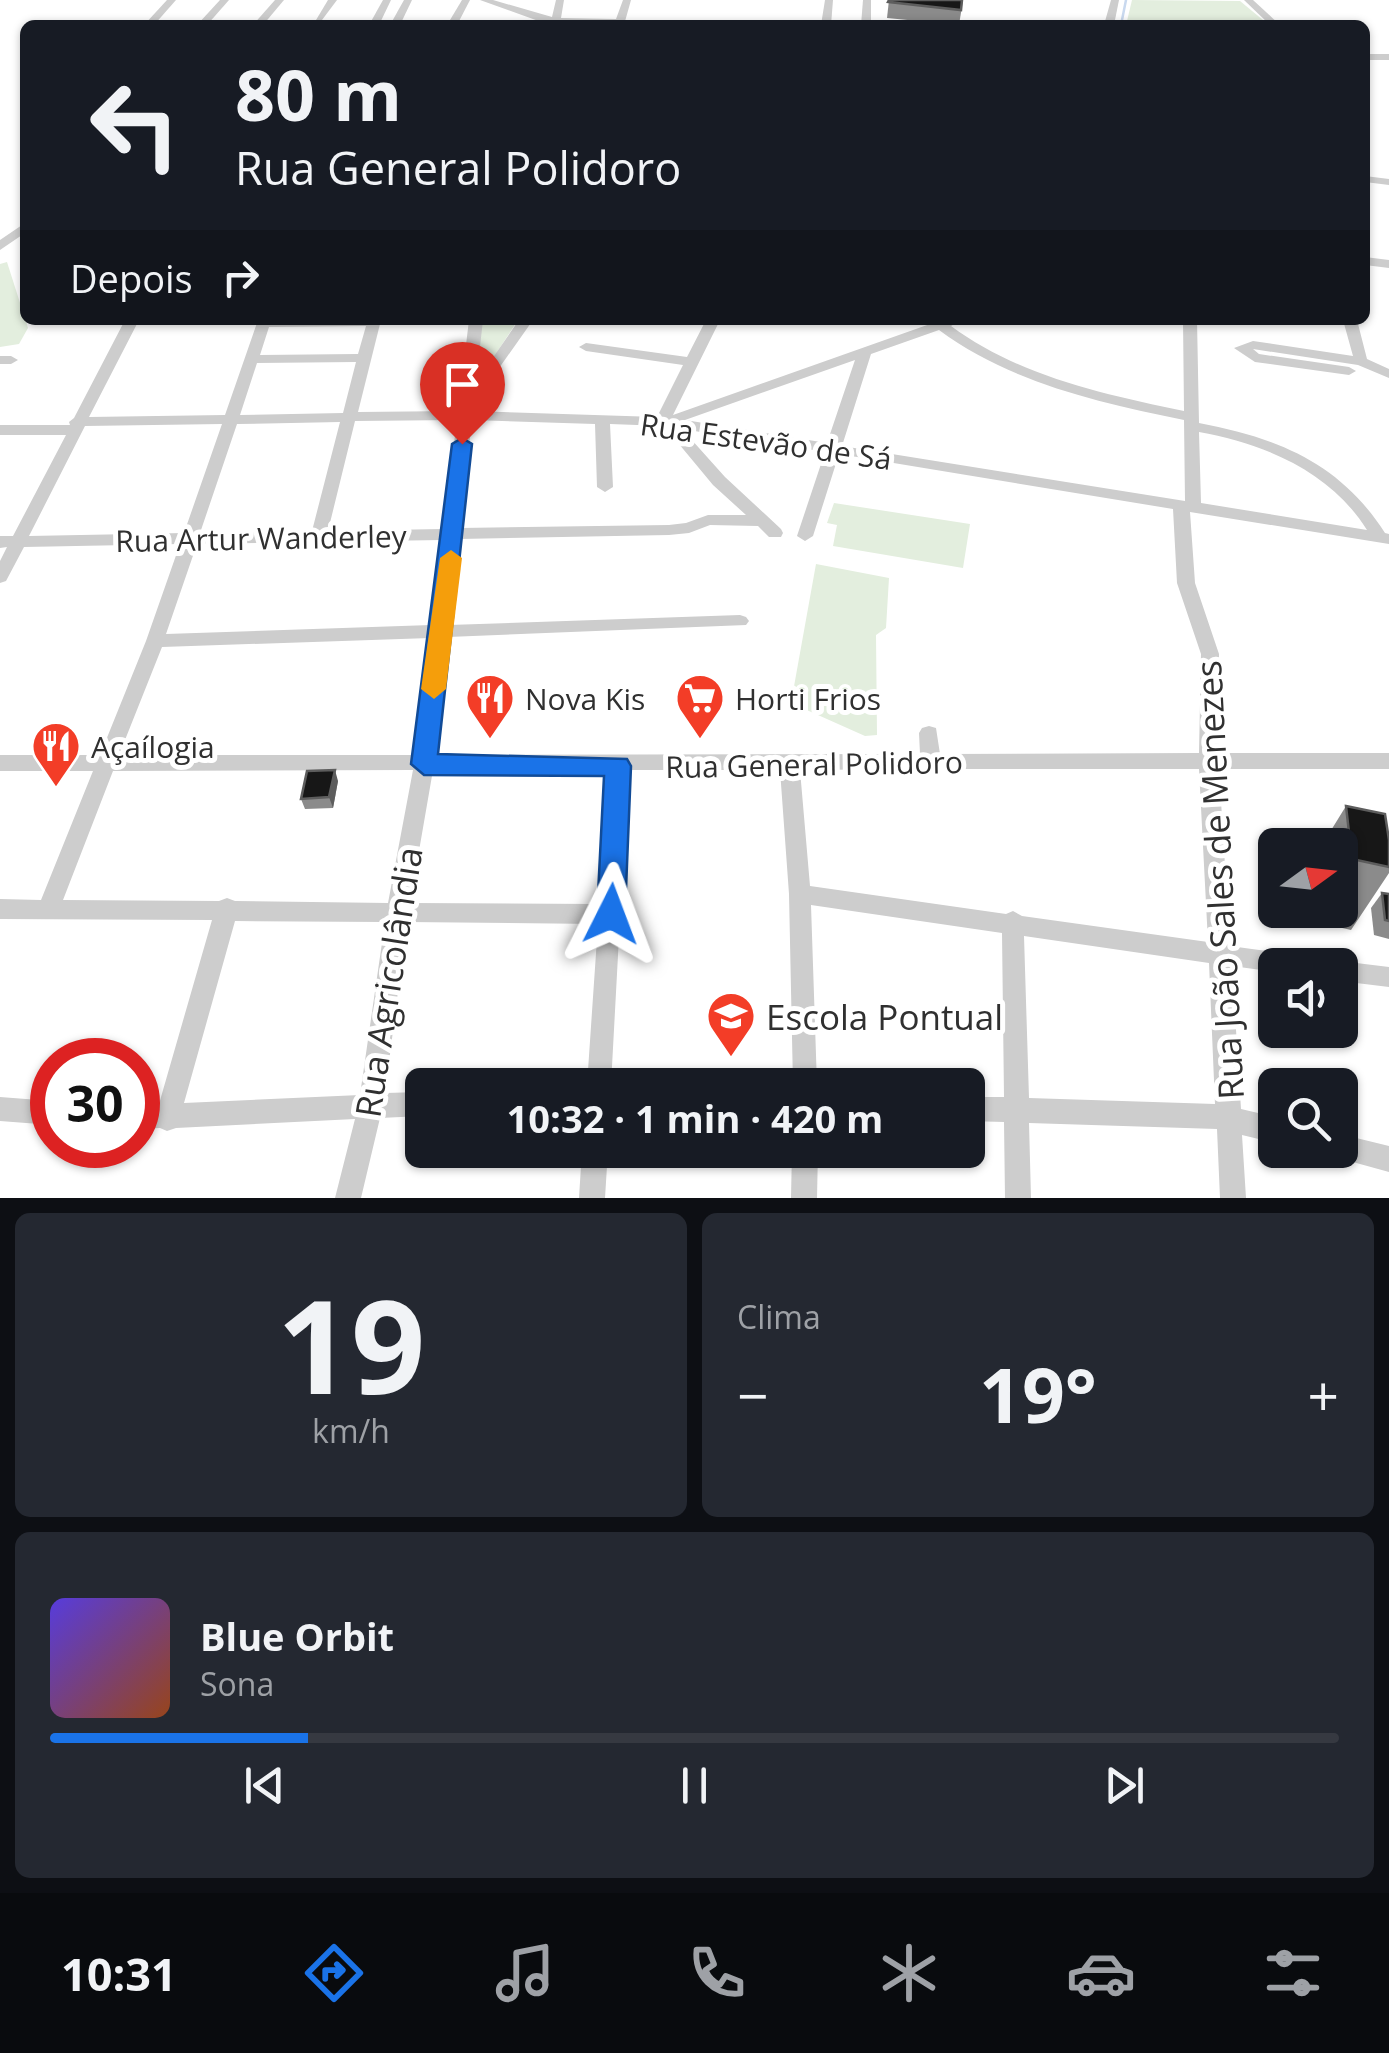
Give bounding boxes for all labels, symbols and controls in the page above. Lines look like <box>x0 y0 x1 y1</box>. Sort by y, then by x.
text: 80 m <box>235 46 402 142</box>
icon: left <box>70 60 200 190</box>
text: Rua General Polidoro <box>235 137 681 198</box>
icon: right <box>213 250 268 305</box>
text: Depois <box>70 252 193 304</box>
pin <box>420 342 505 445</box>
icon: arrive <box>435 357 490 412</box>
street label: Rua Estevão de Sá <box>638 403 894 479</box>
street label: Rua Artur Wanderley <box>115 515 408 561</box>
street label: Rua João Sales de Menezes <box>1184 659 1254 1101</box>
restaurant icon: Nova Kis <box>464 672 516 740</box>
supermarket icon: Horti Frios <box>674 672 726 740</box>
place label: Nova Kis <box>525 678 645 719</box>
place label: Horti Frios <box>735 678 881 719</box>
restaurant icon: Açaílogia <box>30 720 82 788</box>
place label: Açaílogia <box>91 726 215 767</box>
street label: Rua General Polidoro <box>665 741 963 787</box>
north arrow <box>1258 828 1358 928</box>
map controls <box>1258 828 1358 1168</box>
street label: Rua Agricolândia <box>343 843 433 1121</box>
position arrow <box>559 862 663 966</box>
button: sound <box>1258 948 1358 1048</box>
school or university icon: Escola Pontual <box>705 990 757 1058</box>
place label: Escola Pontual <box>766 993 1003 1040</box>
speed limit sign: 30 <box>30 1038 160 1168</box>
button: search <box>1258 1068 1358 1168</box>
text: 10:32 · 1 min · 420 m <box>507 1092 883 1144</box>
text: 19 <box>277 1255 425 1432</box>
text: Clima <box>737 1295 821 1338</box>
text: 19° <box>979 1343 1097 1445</box>
text: − <box>737 1357 768 1432</box>
text: + <box>1308 1357 1339 1432</box>
text: km/h <box>312 1409 390 1452</box>
text: Blue Orbit <box>200 1610 394 1662</box>
text: Sona <box>200 1662 274 1705</box>
icon: previous <box>237 1758 292 1813</box>
icon: pause <box>667 1758 722 1813</box>
icon: next <box>1097 1758 1152 1813</box>
icon: directions <box>299 1938 369 2008</box>
icon: music <box>490 1938 560 2008</box>
icon: phone <box>682 1938 752 2008</box>
icon: climate <box>874 1938 944 2008</box>
icon: car <box>1066 1938 1136 2008</box>
icon: filters <box>1258 1938 1328 2008</box>
text: 10:31 <box>61 1943 177 2004</box>

